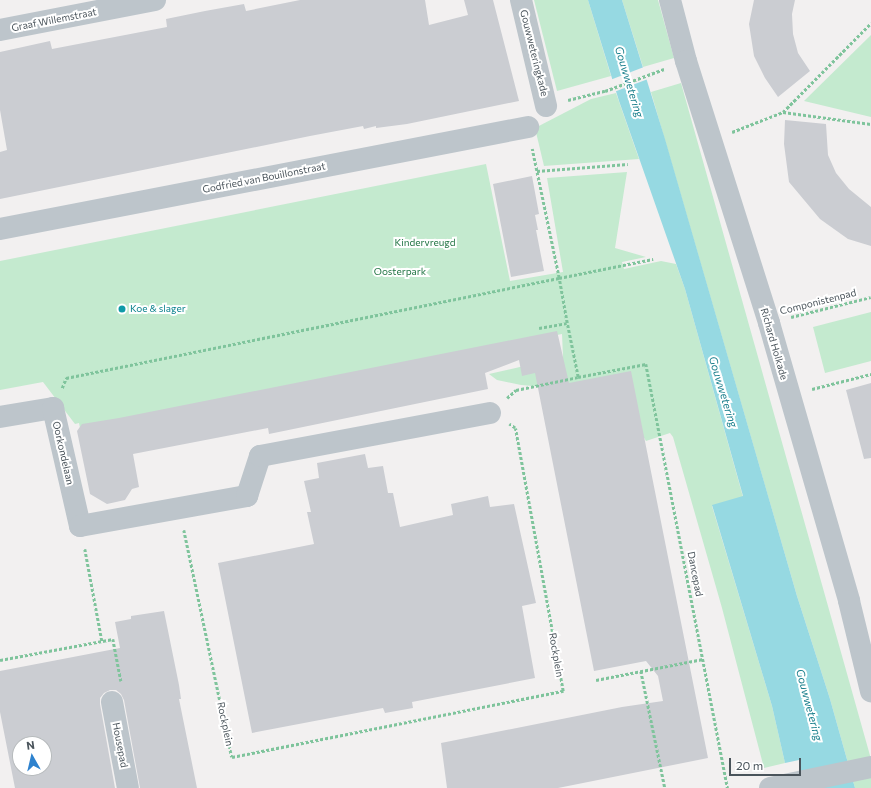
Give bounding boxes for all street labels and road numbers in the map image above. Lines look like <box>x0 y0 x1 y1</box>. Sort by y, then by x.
street label: Graaf Willemstraat <box>10 6 98 34</box>
street label: Gouwweteringkade <box>517 9 551 97</box>
street label: Godfried van Bouillonstraat <box>202 160 326 196</box>
street label: Componistenpad <box>779 287 857 317</box>
street label: Richard Holkade <box>758 307 790 381</box>
street label: Oorkondelaan <box>50 420 76 486</box>
street label: Dancepad <box>685 551 705 597</box>
street label: Rockplein <box>546 632 566 678</box>
street label: Rockplein <box>214 701 236 747</box>
street label: Housepad <box>110 721 130 769</box>

